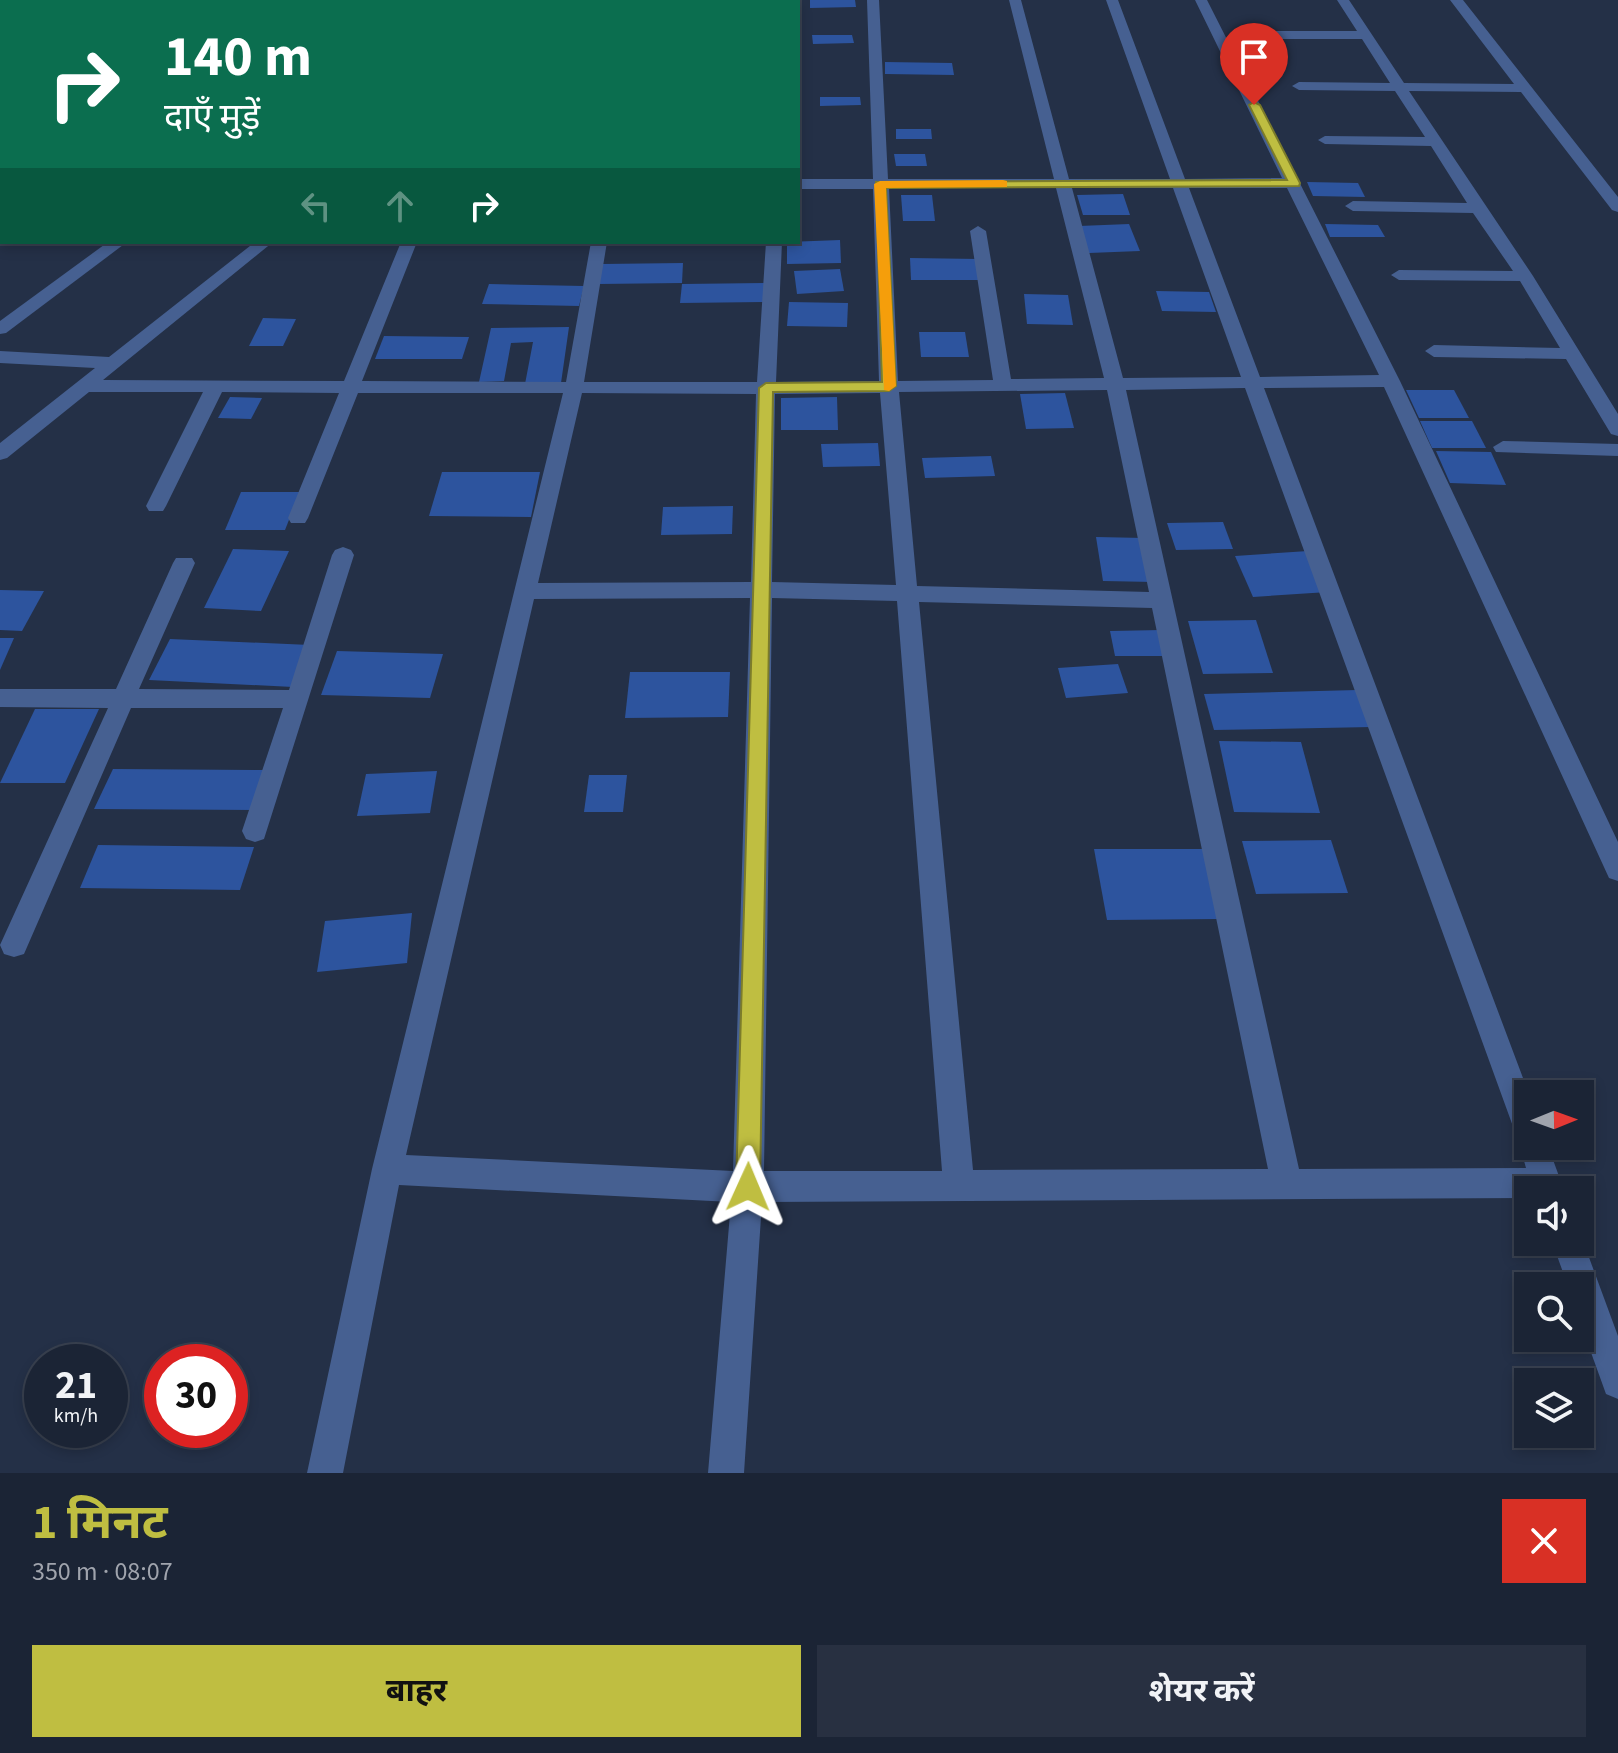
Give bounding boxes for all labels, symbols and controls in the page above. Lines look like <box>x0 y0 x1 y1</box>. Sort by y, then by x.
text: 140 m <box>164 18 312 97</box>
pin <box>1220 23 1288 105</box>
icon: right <box>32 32 136 136</box>
icon: arrive <box>1232 35 1276 79</box>
text: दाएँ मुड़ें <box>164 92 260 143</box>
icon: left <box>294 184 338 228</box>
icon: ahead <box>378 184 422 228</box>
icon: right <box>462 184 506 228</box>
north arrow <box>1514 1080 1594 1160</box>
map controls <box>1514 1080 1594 1448</box>
position arrow <box>706 1145 790 1229</box>
button: sound <box>1514 1176 1594 1256</box>
button: search <box>1514 1272 1594 1352</box>
speed limit sign: 30 <box>144 1344 248 1448</box>
text: 21 <box>55 1357 97 1414</box>
button: layers <box>1514 1368 1594 1448</box>
text: km/h <box>54 1402 98 1430</box>
text: 1 मिनट <box>32 1489 168 1557</box>
button: close <box>1502 1499 1586 1583</box>
text: 350 m · 08:07 <box>32 1553 173 1590</box>
button: बाहर <box>32 1645 801 1737</box>
button: शेयर करें <box>817 1645 1586 1737</box>

